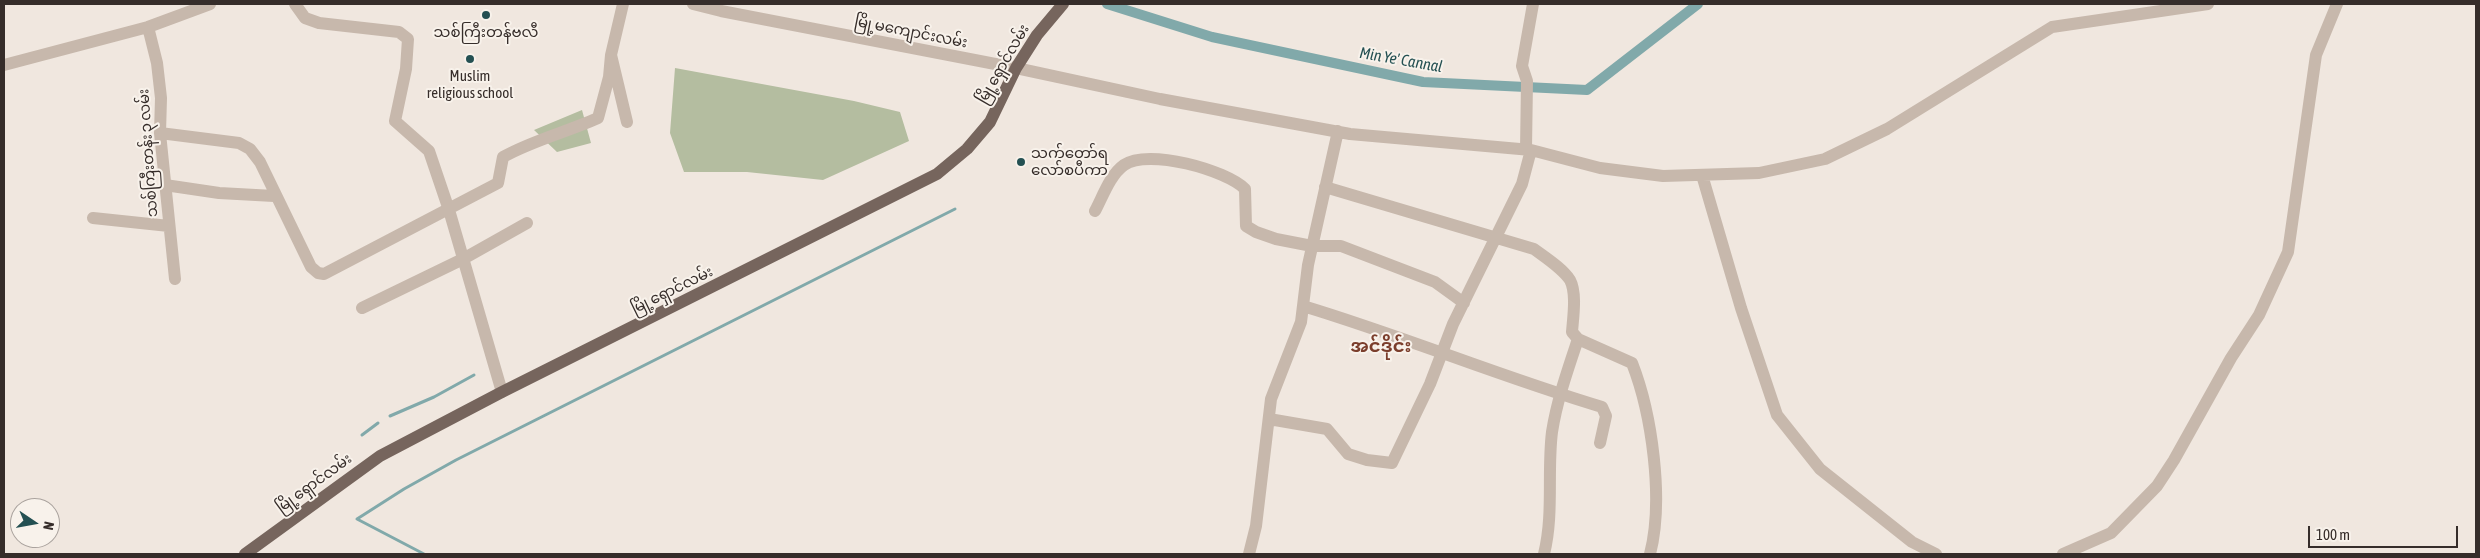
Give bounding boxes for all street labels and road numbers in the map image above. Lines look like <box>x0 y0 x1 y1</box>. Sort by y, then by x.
street label: မြို့မကျောင်းလမ်း <box>853 12 969 52</box>
street label: မြို့ရှောင်လမ်း <box>973 21 1033 107</box>
street label: သစ်ကြီးတန်း ၃ လမ်း <box>135 88 161 218</box>
street label: မြို့ရှောင်လမ်း <box>628 262 716 318</box>
street label: မြို့ရှောင်လမ်း <box>273 450 355 516</box>

